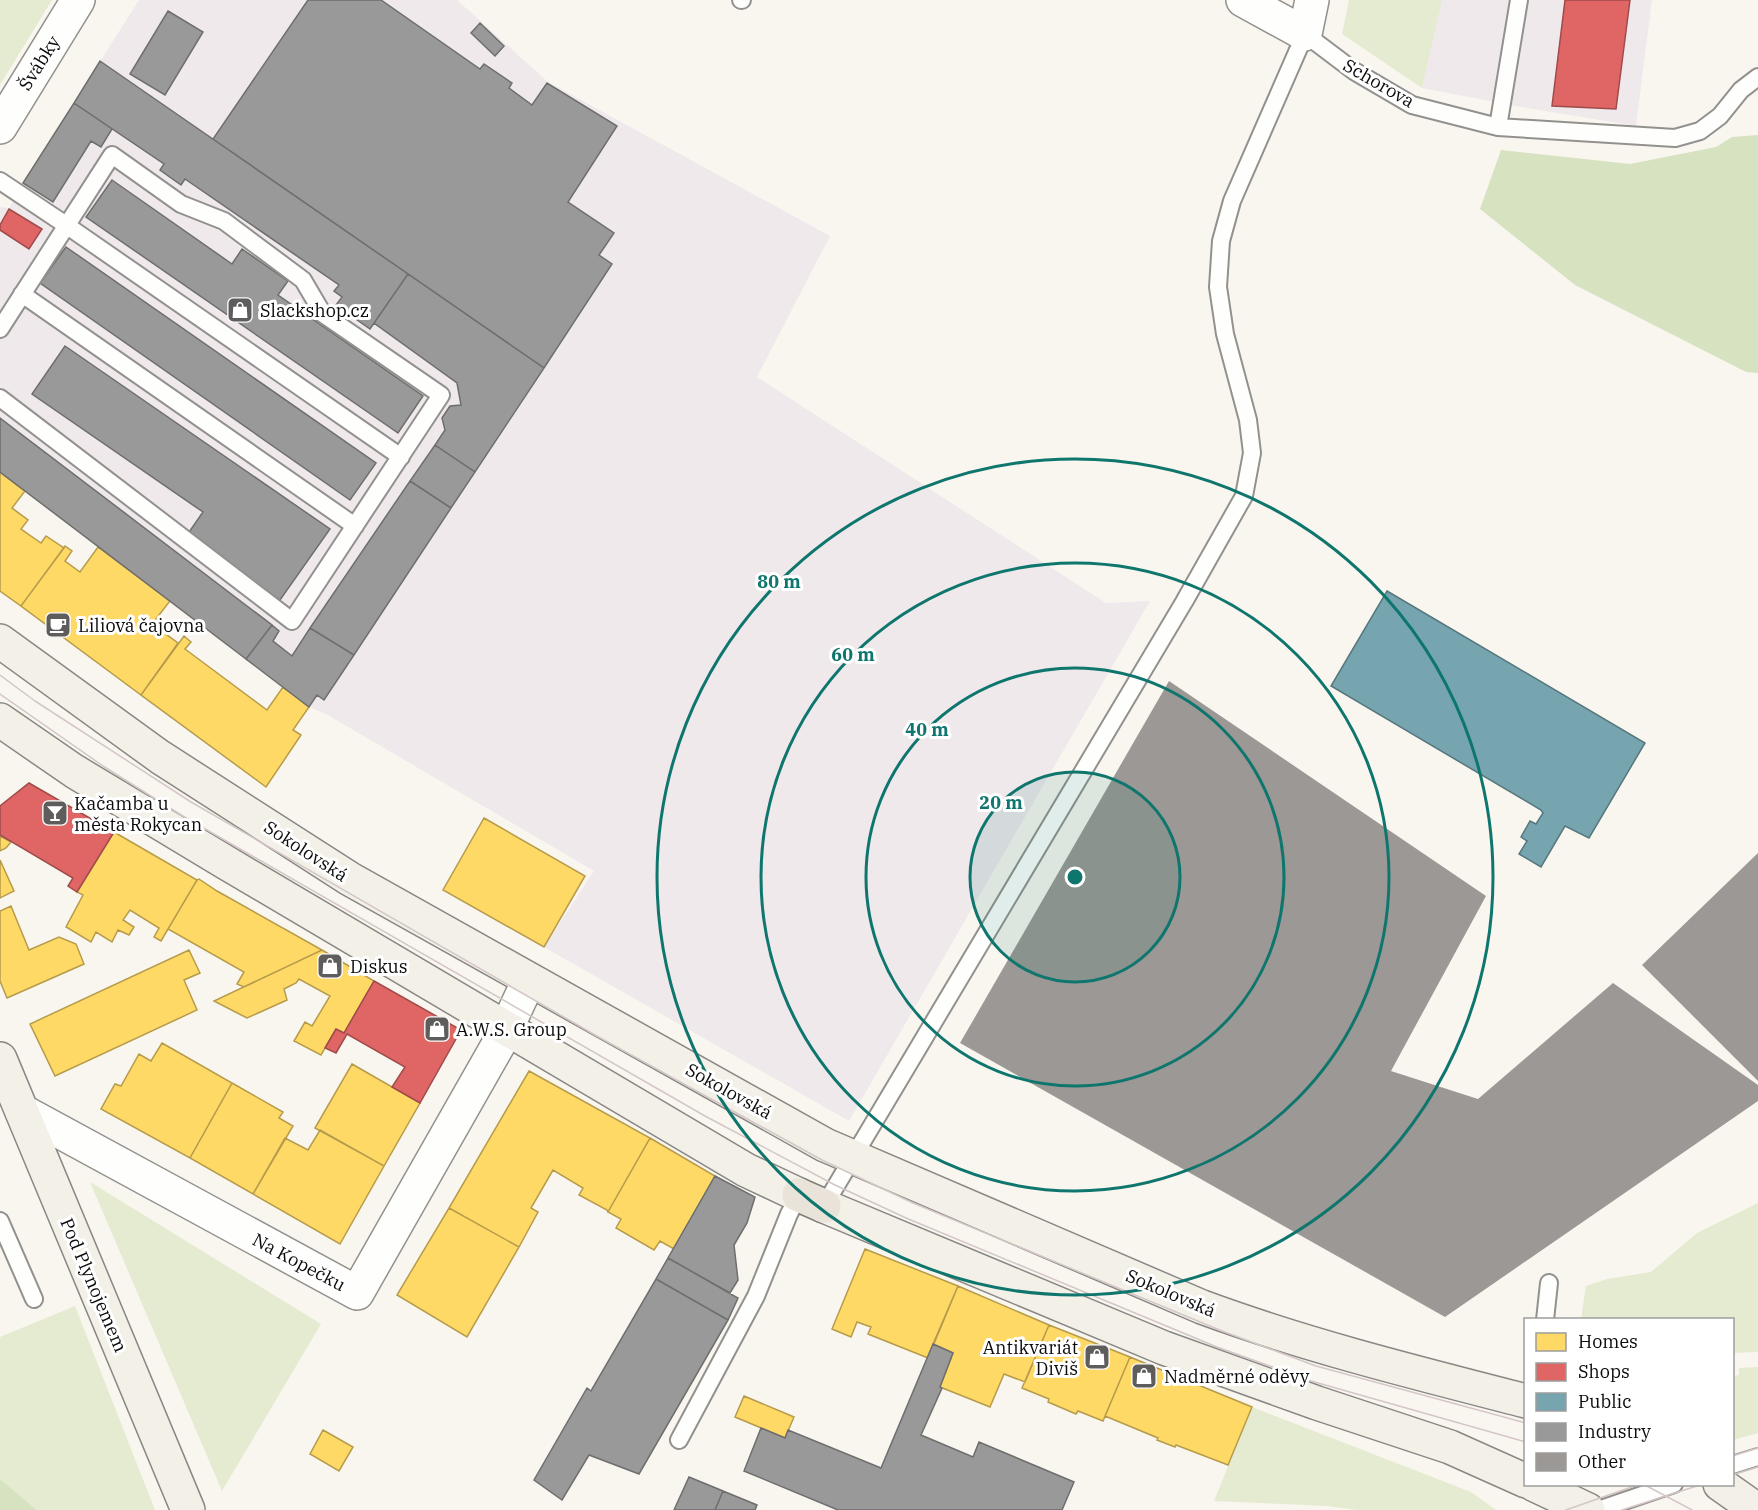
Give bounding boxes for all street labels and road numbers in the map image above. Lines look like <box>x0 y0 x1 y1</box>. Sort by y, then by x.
street label: Švábky <box>12 30 65 95</box>
street label: Schorova <box>1339 53 1419 113</box>
street label: Sokolovská <box>260 815 352 887</box>
street label: Sokolovská <box>682 1058 776 1124</box>
street label: Pod Plynojemem <box>55 1215 133 1355</box>
street label: Na Kopečku <box>249 1228 349 1296</box>
street label: Sokolovská <box>1123 1264 1219 1322</box>

